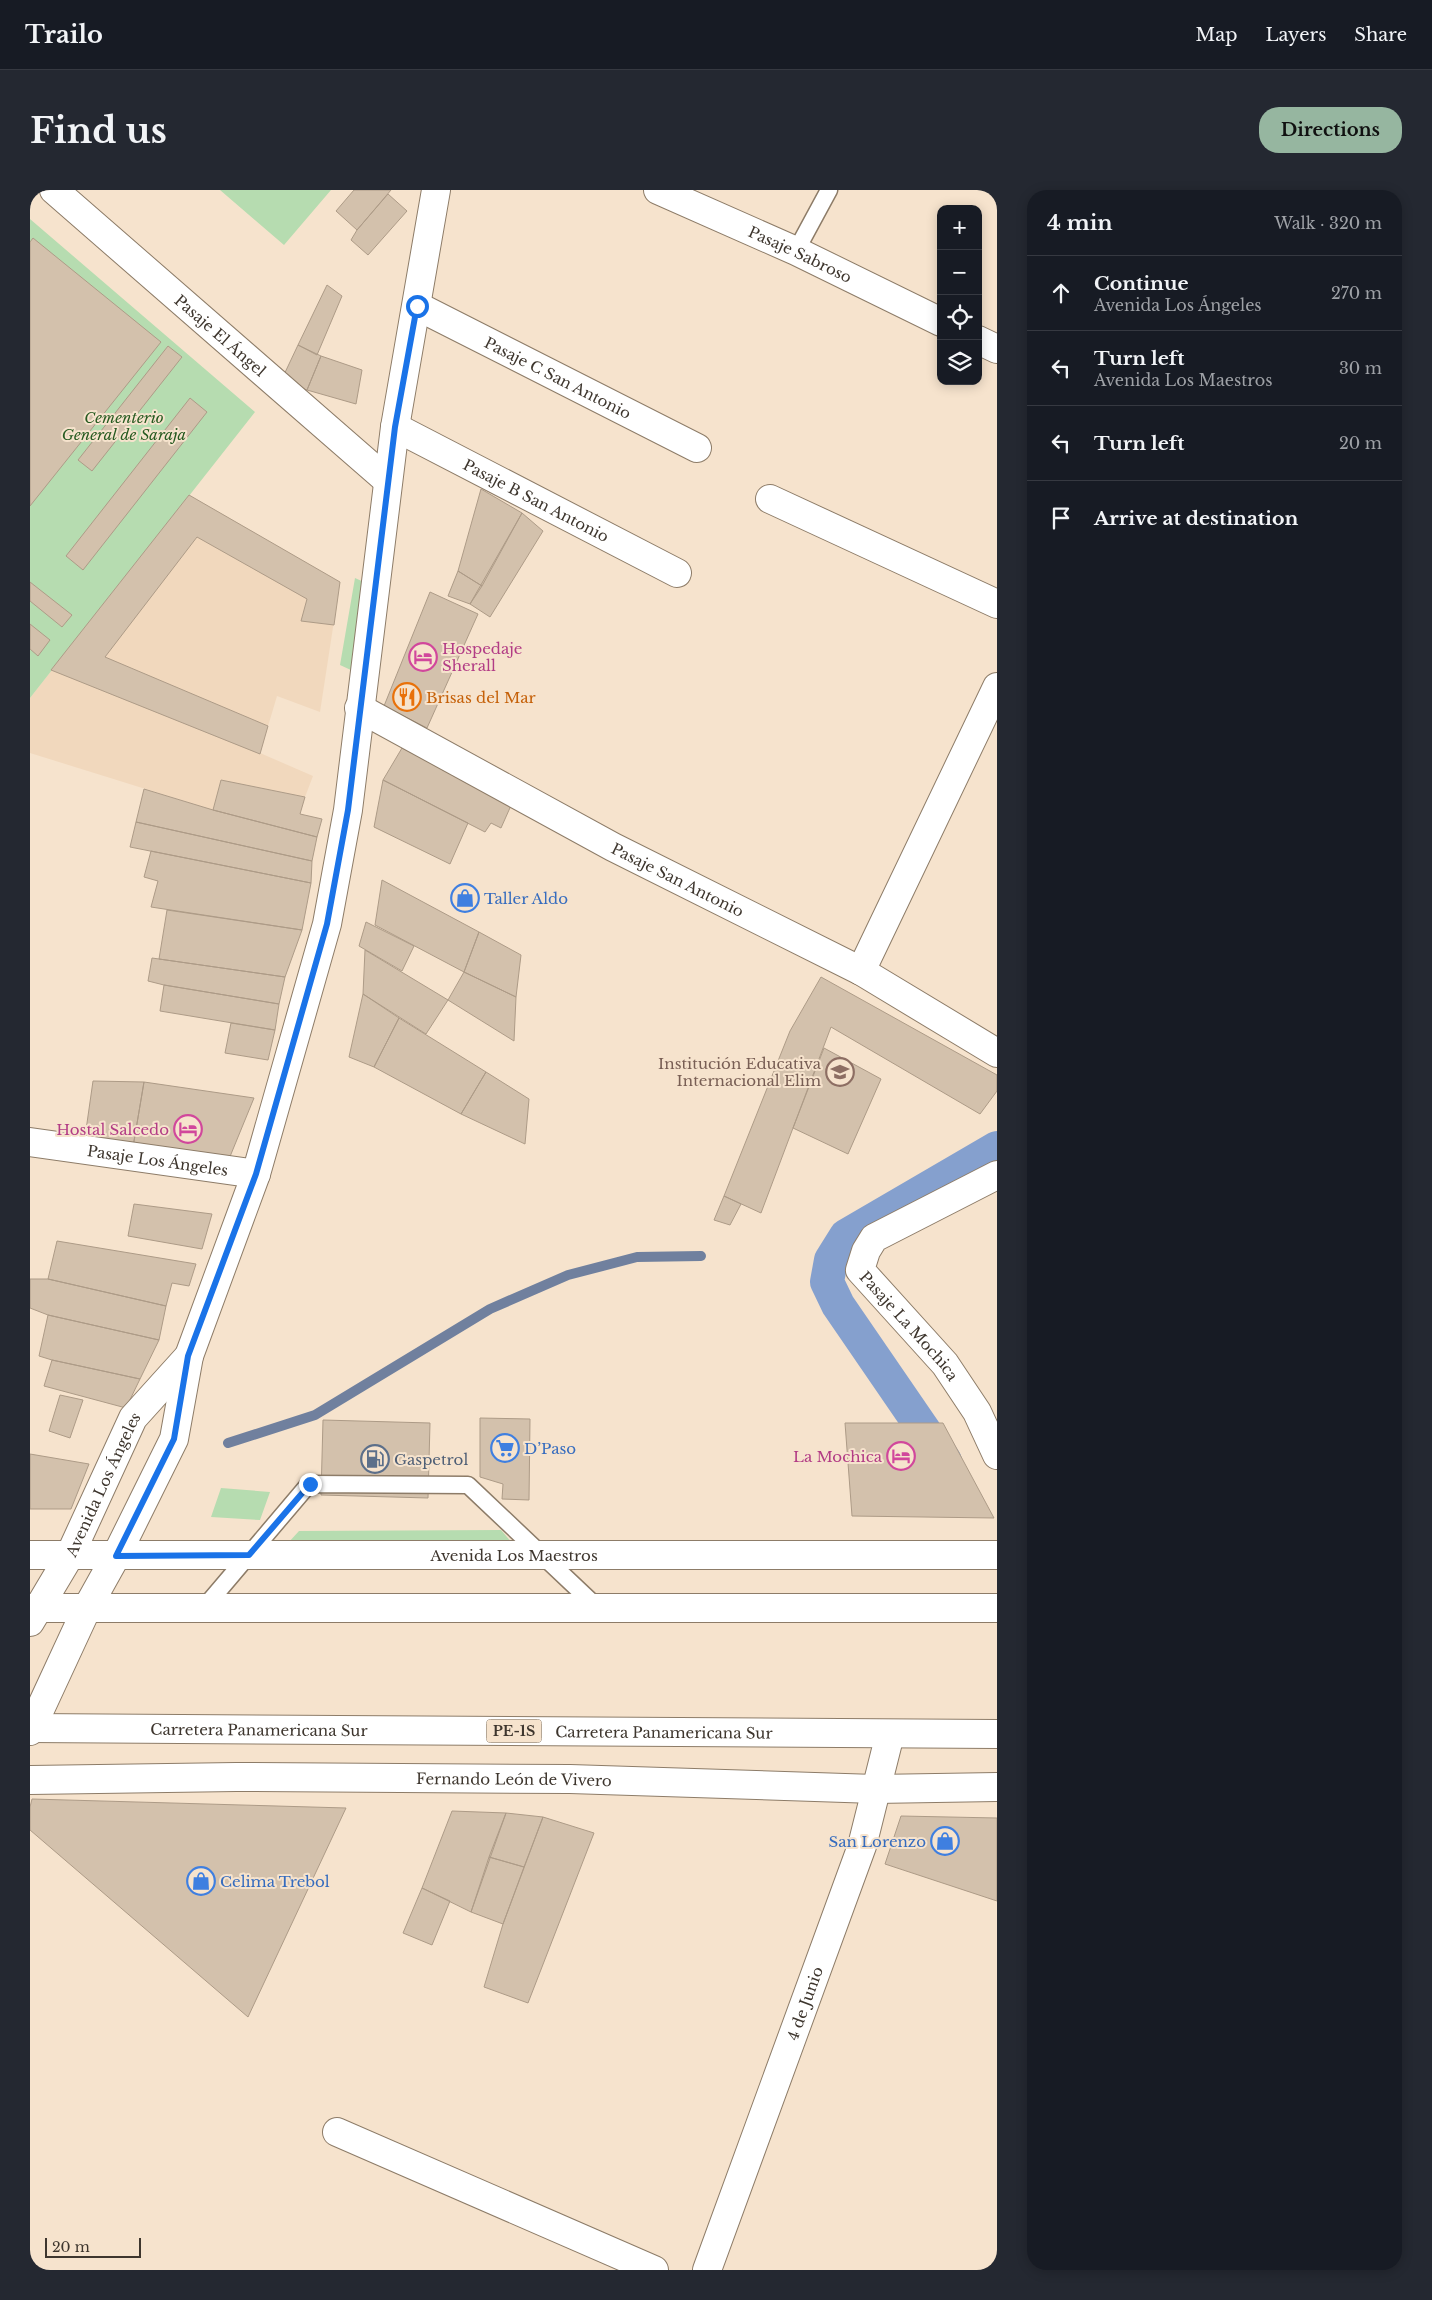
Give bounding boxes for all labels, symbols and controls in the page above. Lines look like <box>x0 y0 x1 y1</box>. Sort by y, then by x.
text: Trailo <box>25 20 103 49</box>
text: Map <box>1196 24 1237 46</box>
text: Layers <box>1265 24 1326 46</box>
text: Share <box>1354 24 1407 46</box>
button: Directions <box>1259 107 1402 153</box>
text: Find us <box>30 109 167 152</box>
map controls <box>937 205 982 385</box>
button: + <box>937 205 982 250</box>
text: 4 min <box>1047 210 1113 236</box>
text: Walk · 320 m <box>1274 213 1382 233</box>
street label: Pasaje Sabroso <box>745 222 855 287</box>
button: − <box>937 250 982 295</box>
text: Continue <box>1094 272 1189 295</box>
icon: ahead <box>1047 279 1075 307</box>
text: 270 m <box>1331 283 1382 303</box>
street label: Pasaje El Ángel <box>171 290 270 380</box>
route start <box>406 295 429 318</box>
button: locate <box>937 295 982 340</box>
text: Avenida Los Ángeles <box>1094 295 1262 315</box>
street label: Pasaje C San Antonio <box>481 332 635 423</box>
button: layers <box>937 340 982 385</box>
text: Turn left <box>1094 347 1185 370</box>
icon: left <box>1047 354 1075 382</box>
text: 30 m <box>1339 358 1382 378</box>
text: Avenida Los Maestros <box>1094 370 1273 390</box>
park label: Cementerio General de Saraja <box>62 408 186 444</box>
icon: left <box>1047 429 1075 457</box>
text: Turn left <box>1094 432 1185 455</box>
text: 20 m <box>1339 433 1382 453</box>
street label: Pasaje B San Antonio <box>460 455 613 546</box>
icon: arrive <box>1047 504 1075 532</box>
text: Arrive at destination <box>1094 507 1298 530</box>
place label: Hospedaje Sherall <box>442 639 522 675</box>
hotel icon: Hospedaje Sherall <box>408 642 438 672</box>
restaurant icon: Brisas del Mar <box>392 682 422 712</box>
place label: Brisas del Mar <box>426 688 537 707</box>
street label: Pasaje San Antonio <box>608 838 747 921</box>
shop icon: Taller Aldo <box>450 883 480 913</box>
place label: Taller Aldo <box>484 889 568 908</box>
place label: Institución Educativa Internacional Elim <box>658 1054 822 1090</box>
school or university icon: Institución Educativa Internacional Elim <box>825 1057 855 1087</box>
hotel icon: Hostal Salcedo <box>173 1114 203 1144</box>
place label: Hostal Salcedo <box>56 1120 169 1139</box>
street label: Pasaje Los Ángeles <box>86 1141 230 1179</box>
street label: Pasaje La Mochica <box>856 1267 963 1385</box>
street label: Avenida Los Ángeles <box>61 1407 144 1560</box>
supermarket icon: D’Paso <box>490 1433 520 1463</box>
place label: D’Paso <box>524 1439 576 1458</box>
hotel icon: La Mochica <box>886 1441 916 1471</box>
fuel station icon: Gaspetrol <box>360 1444 390 1474</box>
place label: La Mochica <box>793 1447 883 1466</box>
place label: Gaspetrol <box>394 1450 468 1469</box>
route end <box>299 1473 322 1496</box>
street label: Avenida Los Maestros <box>429 1546 598 1565</box>
street label: Carretera Panamericana Sur <box>150 1719 368 1740</box>
road number: PE-1S <box>486 1720 542 1742</box>
street label: Carretera Panamericana Sur <box>555 1722 773 1742</box>
street label: Fernando León de Vivero <box>416 1769 612 1790</box>
shop icon: San Lorenzo <box>930 1826 960 1856</box>
place label: San Lorenzo <box>829 1832 926 1851</box>
shop icon: Celima Trebol <box>186 1866 216 1896</box>
place label: Celima Trebol <box>220 1872 330 1891</box>
street label: 4 de Junio <box>782 1964 827 2043</box>
scale bar <box>45 2235 141 2258</box>
text: 20 m <box>52 2238 90 2256</box>

